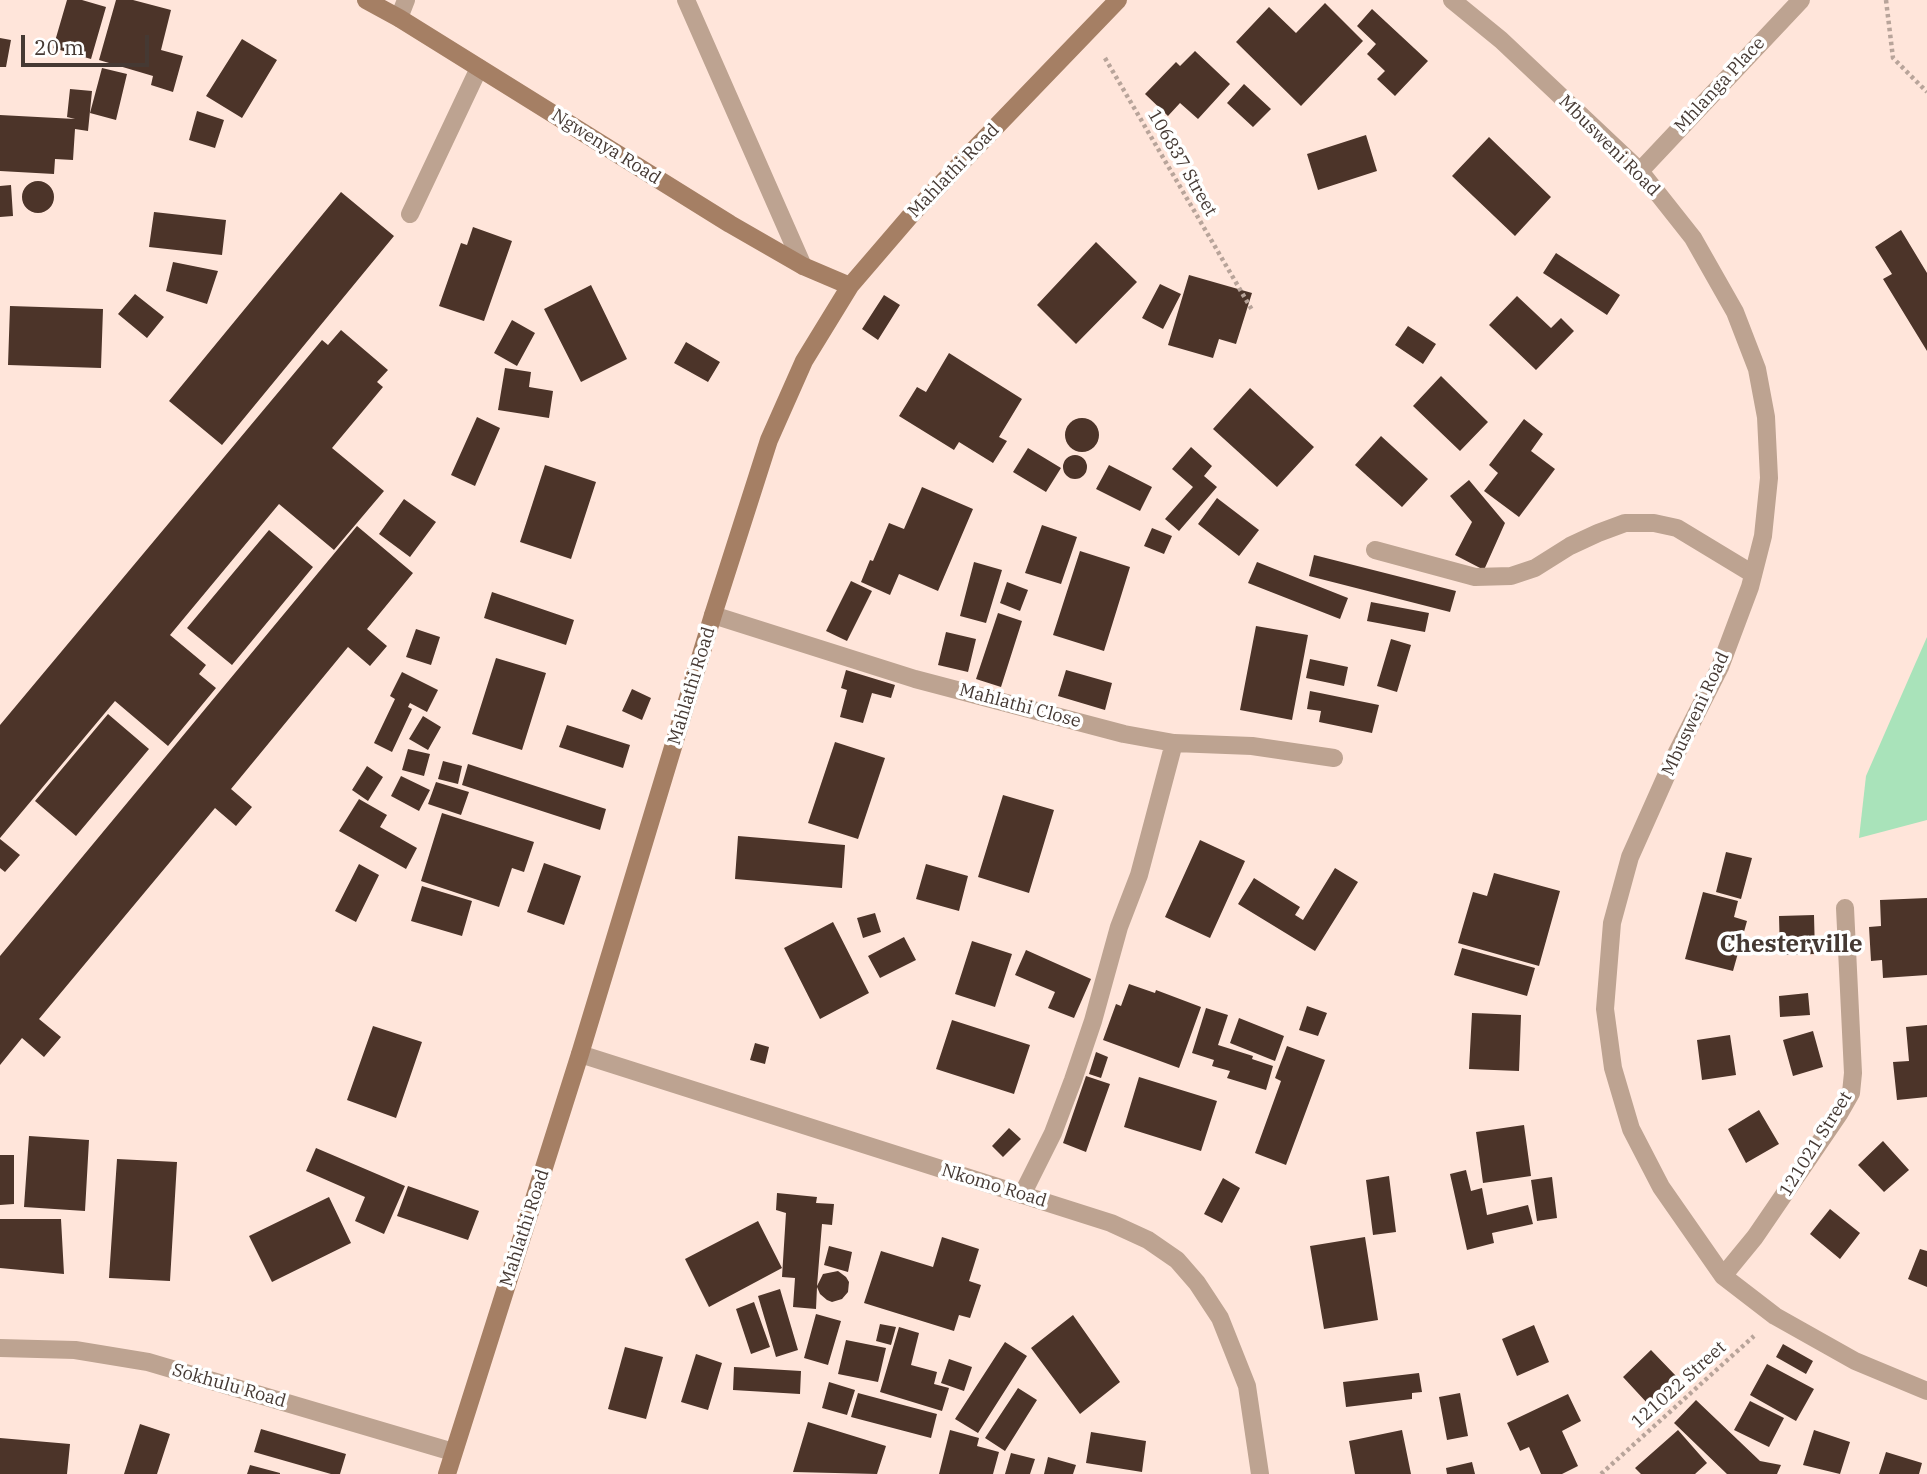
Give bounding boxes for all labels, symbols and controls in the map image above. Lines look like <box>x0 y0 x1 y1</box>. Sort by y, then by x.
scale bar <box>24 21 152 65</box>
text: 20 m <box>34 33 84 61</box>
street label: Mhlanga Place <box>1670 33 1770 137</box>
street label: Mbusweni Road <box>1554 91 1664 201</box>
street label: Ngwenya Road <box>547 105 665 189</box>
street label: 106837 Street <box>1143 106 1221 220</box>
street label: Mahlathi Road <box>904 120 1004 222</box>
street label: Mahlathi Road <box>664 624 720 748</box>
street label: Mbusweni Road <box>1658 649 1734 779</box>
street label: Mahlathi Close <box>957 679 1083 733</box>
district label: Chesterville <box>1719 931 1863 959</box>
street label: 121021 Street <box>1775 1088 1857 1200</box>
street label: Nkomo Road <box>939 1160 1049 1212</box>
street label: Mahlathi Road <box>496 1167 554 1289</box>
street label: 121022 Street <box>1627 1337 1731 1433</box>
street label: Sokhulu Road <box>170 1359 288 1413</box>

